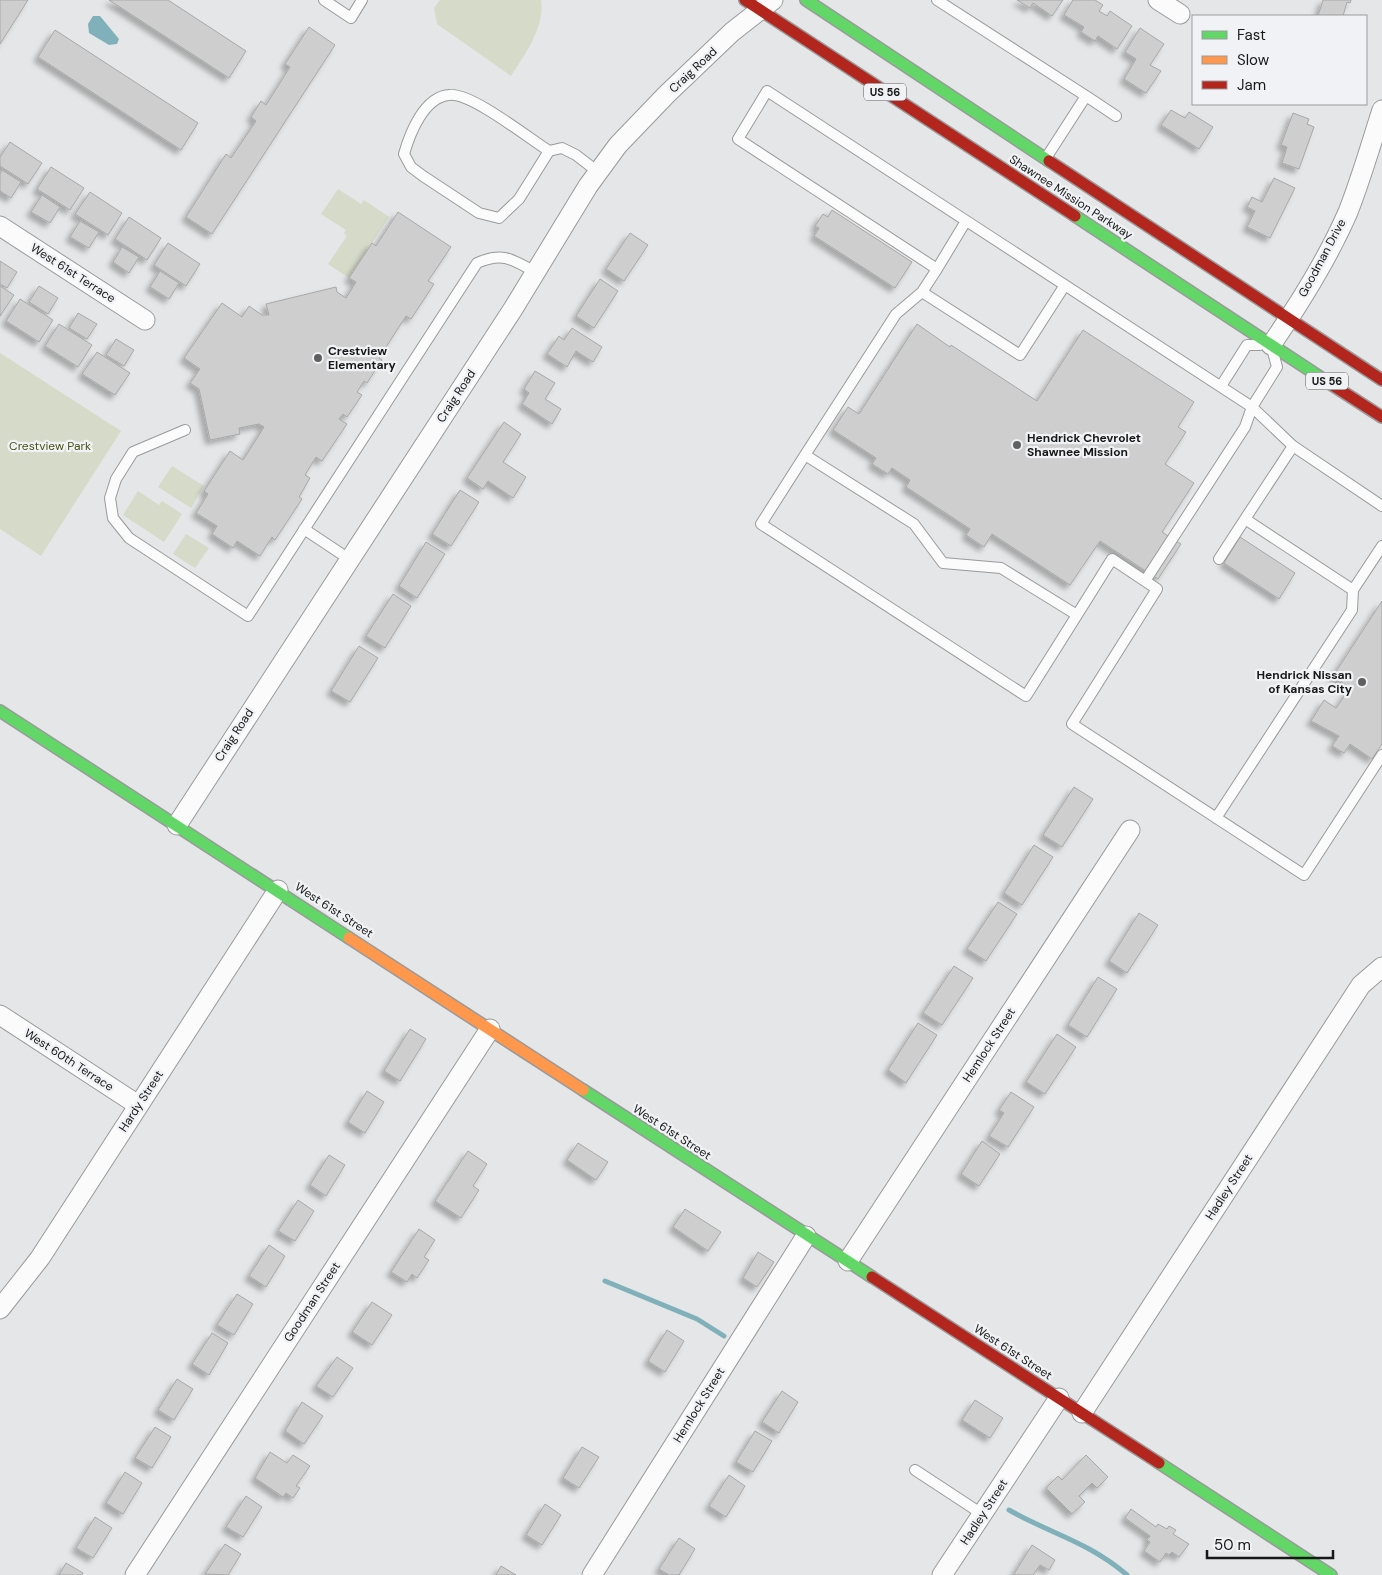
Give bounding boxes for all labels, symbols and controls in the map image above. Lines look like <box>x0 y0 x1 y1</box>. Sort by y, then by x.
legend <box>1192 15 1367 105</box>
text: Fast <box>1237 25 1266 45</box>
street label: Craig Road <box>666 44 720 96</box>
text: Slow <box>1237 50 1270 70</box>
text: Jam <box>1237 75 1266 95</box>
road number: US 56 <box>864 84 906 100</box>
street label: Shawnee Mission Parkway <box>1006 151 1136 243</box>
street label: Goodman Drive <box>1295 216 1349 300</box>
street label: West 61st Terrace <box>28 240 119 306</box>
place label: Crestview Elementary <box>328 343 396 373</box>
marker: Crestview Elementary <box>312 352 324 364</box>
street label: Craig Road <box>433 366 479 426</box>
road number: US 56 <box>1306 372 1348 390</box>
place label: Hendrick Chevrolet Shawnee Mission <box>1027 430 1141 460</box>
park label: Crestview Park <box>9 438 91 454</box>
marker: Hendrick Chevrolet Shawnee Mission <box>1011 439 1023 451</box>
place label: Hendrick Nissan of Kansas City <box>1256 667 1353 697</box>
marker: Hendrick Nissan of Kansas City <box>1356 676 1368 688</box>
street label: Craig Road <box>211 705 257 765</box>
street label: West 61st Street <box>292 879 377 941</box>
street label: Hemlock Street <box>959 1005 1019 1085</box>
street label: West 60th Terrace <box>21 1025 117 1095</box>
street label: Hardy Street <box>115 1067 167 1135</box>
street label: West 61st Street <box>630 1101 715 1163</box>
street label: Hadley Street <box>1202 1151 1256 1223</box>
street label: Goodman Street <box>280 1259 344 1345</box>
street label: West 61st Street <box>971 1321 1056 1383</box>
street label: Hemlock Street <box>670 1364 729 1446</box>
street label: Hadley Street <box>957 1476 1011 1548</box>
scale bar <box>1207 1528 1333 1560</box>
text: 50 m <box>1214 1535 1251 1555</box>

